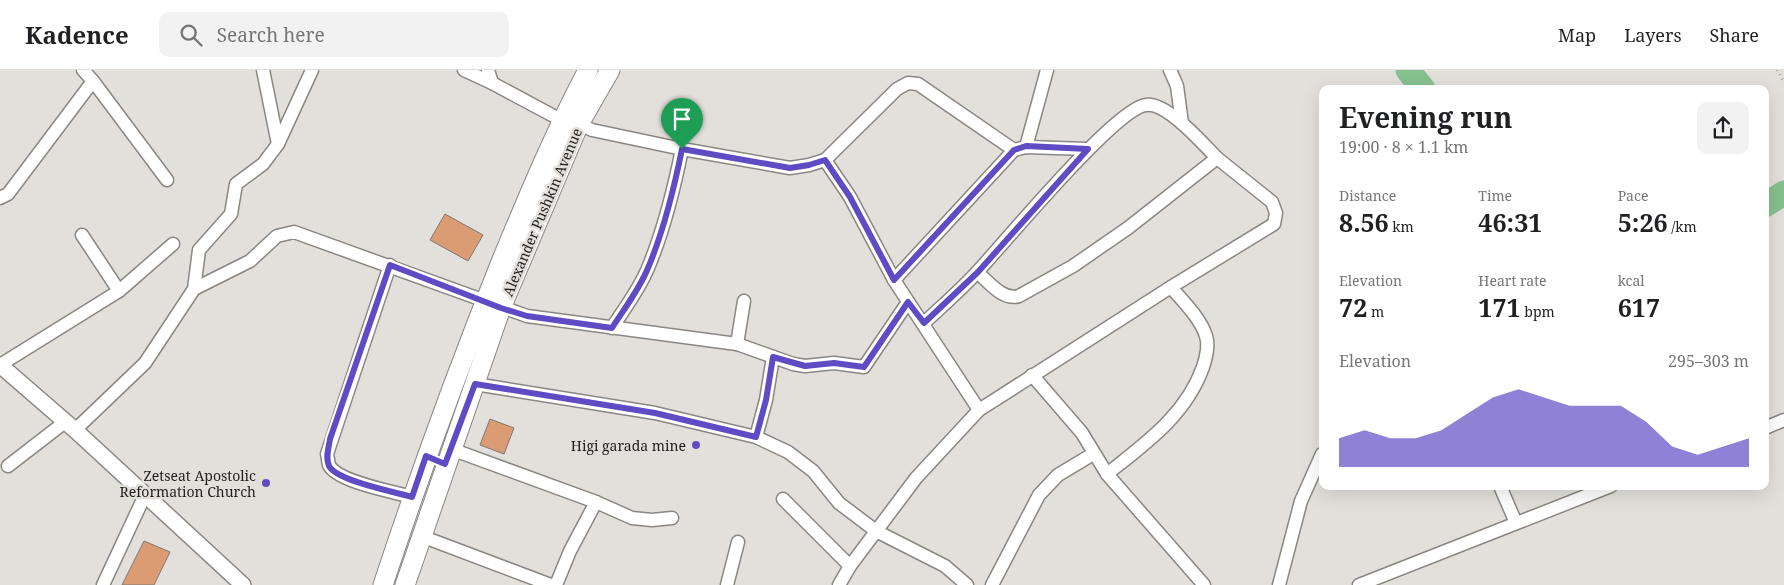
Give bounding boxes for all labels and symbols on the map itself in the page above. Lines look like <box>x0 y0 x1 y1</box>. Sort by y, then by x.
pin <box>661 98 703 149</box>
street label: Alexander Pushkin Avenue <box>498 125 586 299</box>
place label: Higi garada mine <box>571 436 686 455</box>
marker: Higi garada mine <box>690 439 702 451</box>
place label: Zetseat Apostolic Reformation Church <box>119 466 256 501</box>
marker: Zetseat Apostolic Reformation Church <box>260 477 272 489</box>

